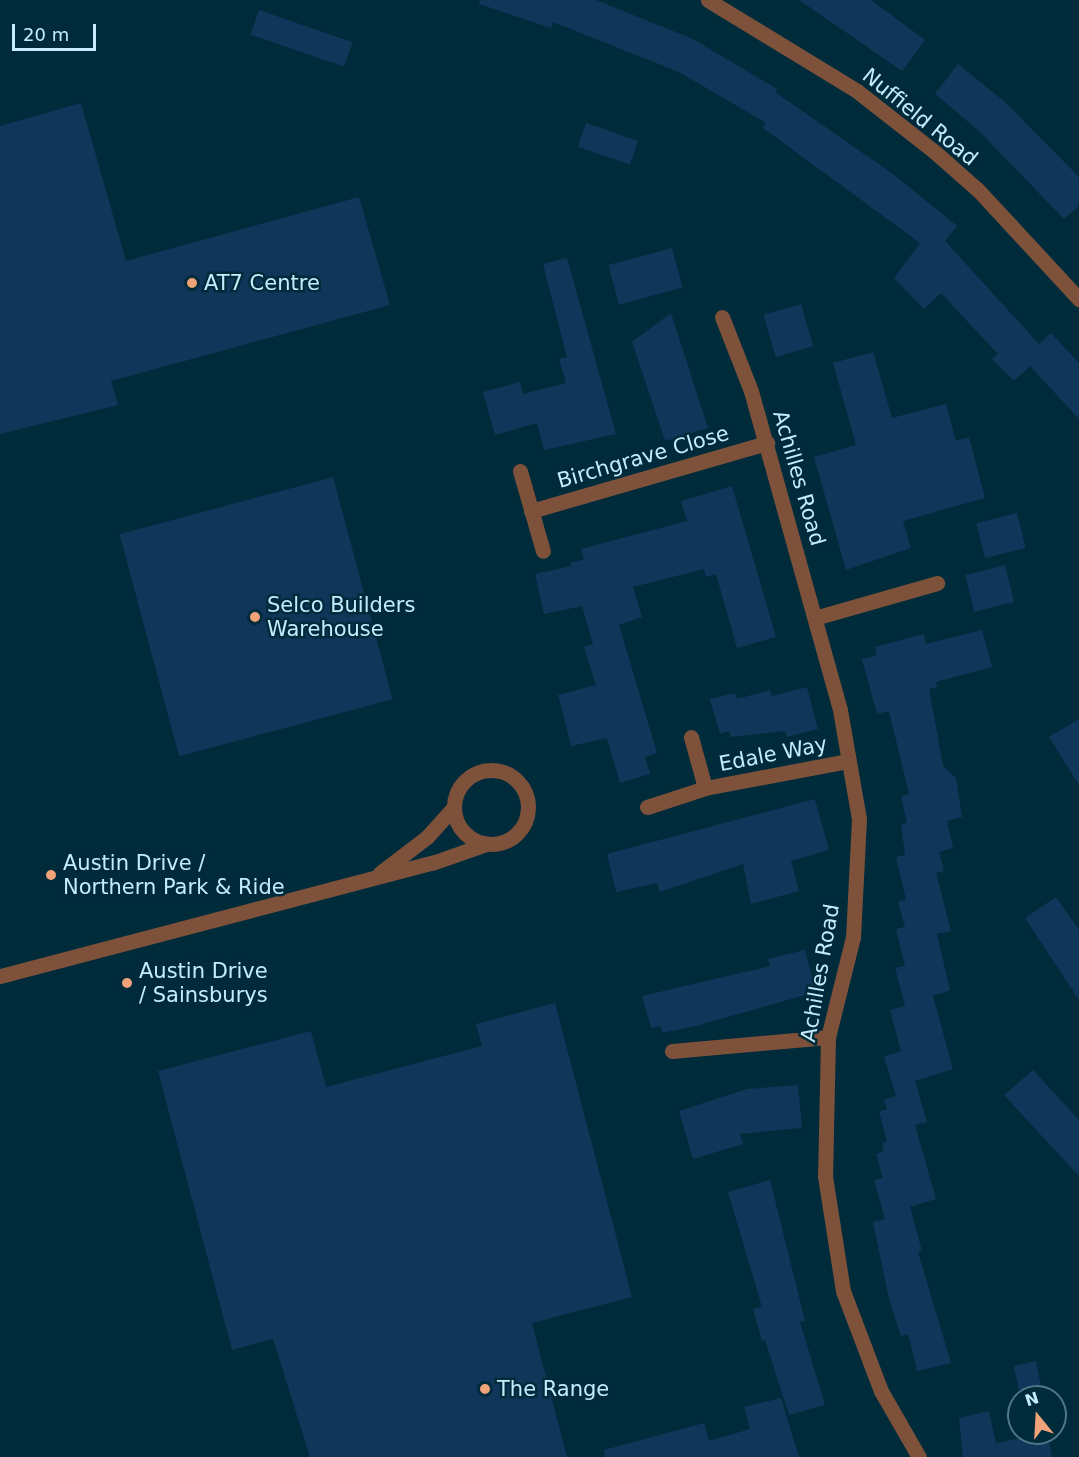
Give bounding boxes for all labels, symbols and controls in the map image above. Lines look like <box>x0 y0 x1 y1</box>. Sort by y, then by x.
scale bar <box>15 12 99 50</box>
text: 20 m <box>23 24 69 45</box>
street label: Nuffield Road <box>857 63 983 171</box>
place label: AT7 Centre <box>204 270 320 296</box>
marker: AT7 Centre <box>185 276 199 290</box>
street label: Achilles Road <box>768 407 830 549</box>
street label: Birchgrave Close <box>554 420 732 494</box>
place label: Selco Builders Warehouse <box>267 592 415 642</box>
marker: Selco Builders Warehouse <box>248 610 262 624</box>
street label: Edale Way <box>717 731 829 777</box>
place label: Austin Drive / Northern Park & Ride <box>63 850 285 900</box>
marker: Austin Drive / Northern Park & Ride <box>44 868 58 882</box>
street label: Achilles Road <box>795 902 845 1044</box>
place label: Austin Drive / Sainsburys <box>139 958 268 1008</box>
marker: Austin Drive / Sainsburys <box>120 976 134 990</box>
place label: The Range <box>497 1376 609 1402</box>
marker: The Range <box>478 1382 492 1396</box>
north arrow <box>1007 1385 1067 1445</box>
text: N <box>1023 1388 1041 1410</box>

